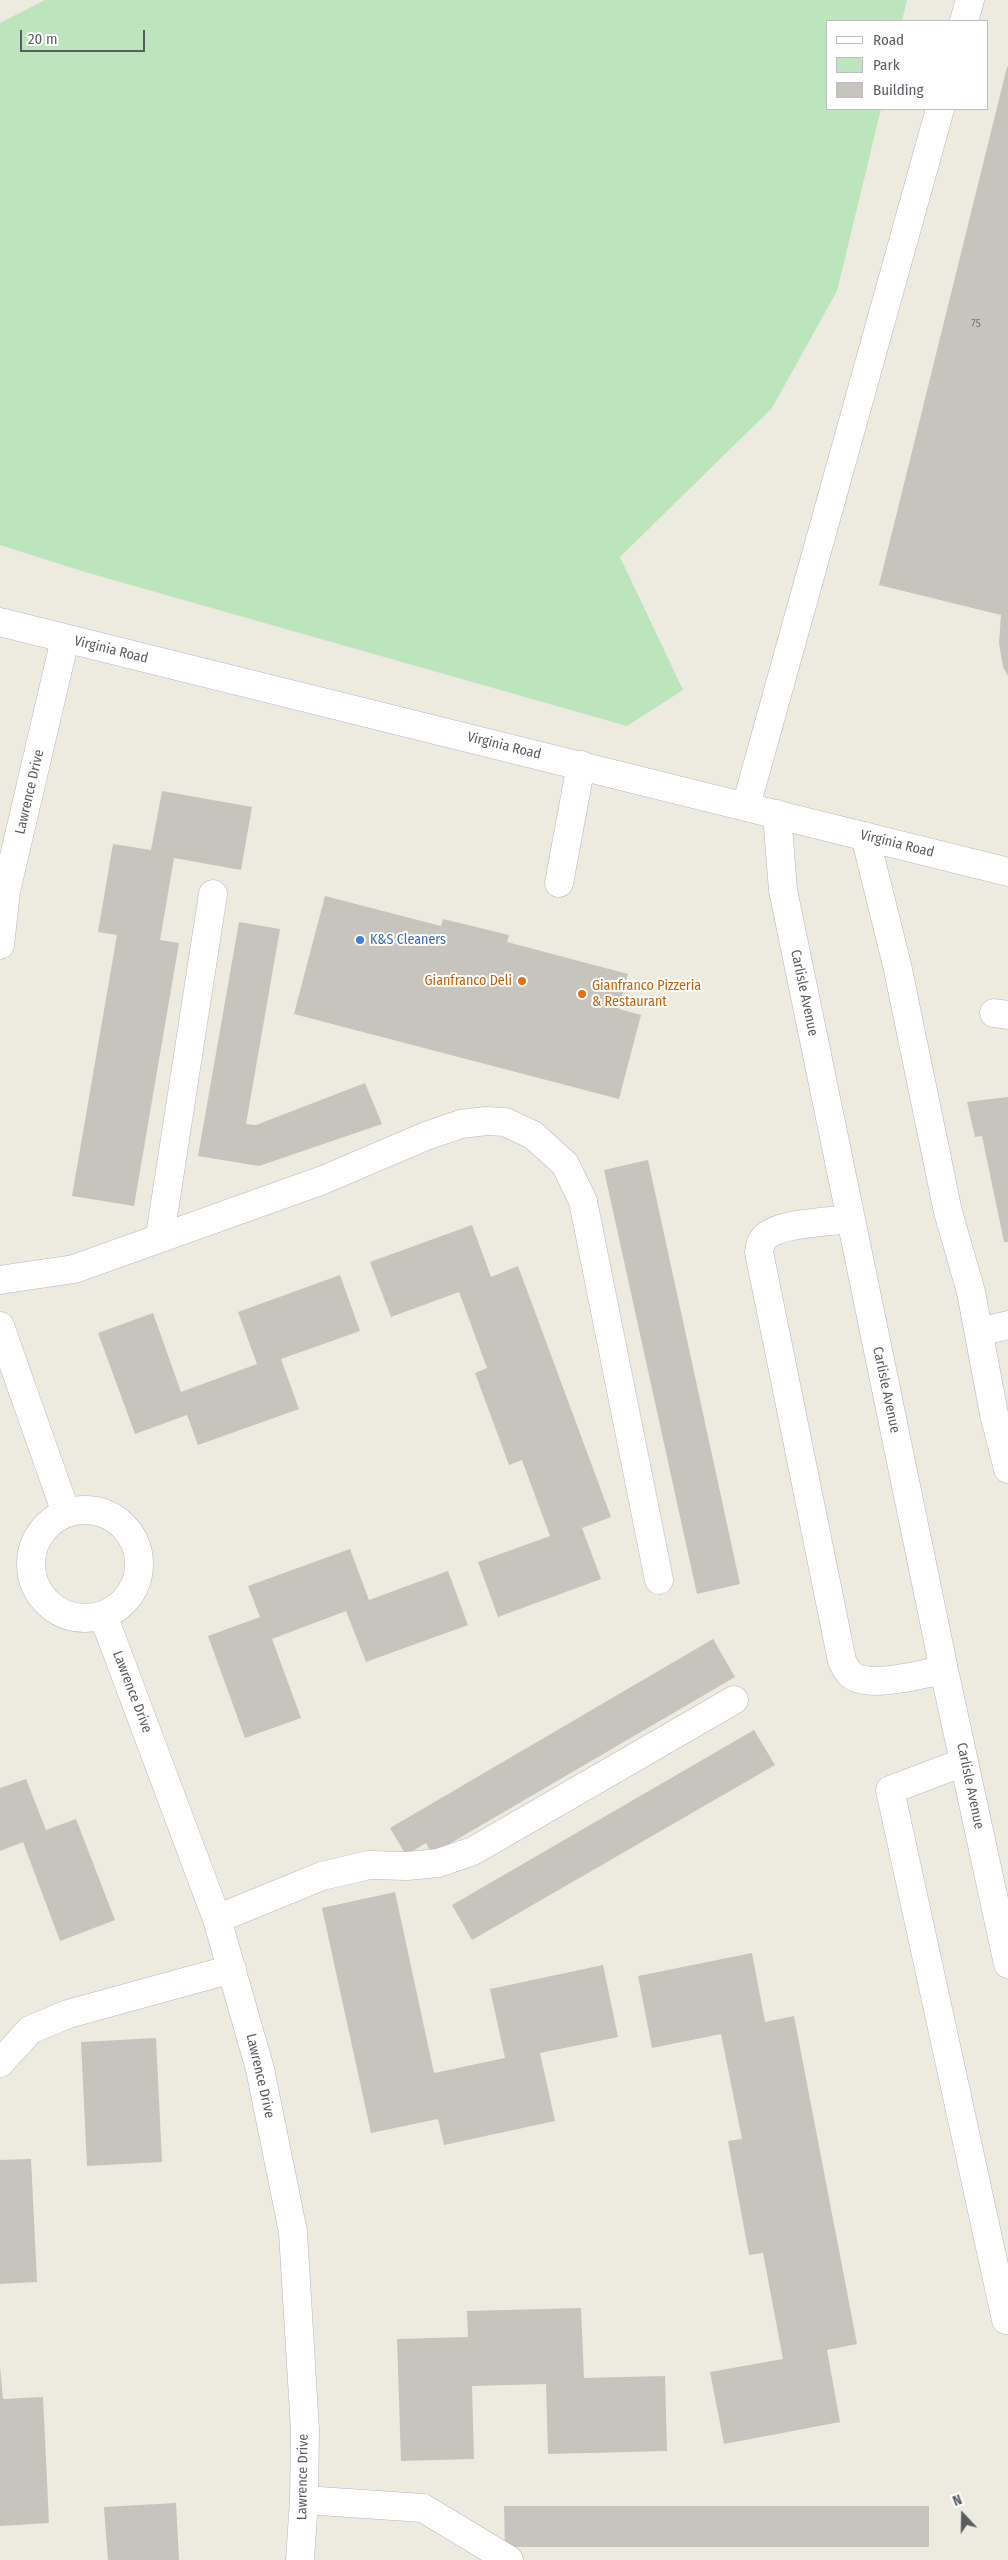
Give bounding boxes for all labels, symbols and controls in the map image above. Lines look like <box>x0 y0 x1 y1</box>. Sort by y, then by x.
scale bar <box>22 20 148 52</box>
legend <box>826 20 988 110</box>
text: 20 m <box>28 30 58 48</box>
text: Road <box>873 31 904 49</box>
text: Park <box>873 56 900 74</box>
text: Building <box>873 81 924 99</box>
house number: 75 <box>971 317 981 331</box>
street label: Virginia Road <box>72 633 150 667</box>
street label: Virginia Road <box>465 729 543 763</box>
street label: Lawrence Drive <box>12 748 48 836</box>
street label: Virginia Road <box>858 827 936 861</box>
place label: K&S Cleaners <box>370 932 446 948</box>
marker: K&S Cleaners <box>354 934 366 946</box>
street label: Carlisle Avenue <box>787 948 821 1038</box>
place label: Gianfranco Deli <box>425 973 512 989</box>
marker: Gianfranco Deli <box>516 975 528 987</box>
place label: Gianfranco Pizzeria & Restaurant <box>592 978 701 1010</box>
marker: Gianfranco Pizzeria & Restaurant <box>576 988 588 1000</box>
street label: Carlisle Avenue <box>869 1345 903 1435</box>
street label: Lawrence Drive <box>109 1649 155 1735</box>
street label: Carlisle Avenue <box>953 1741 987 1831</box>
street label: Lawrence Drive <box>242 2032 278 2120</box>
street label: Lawrence Drive <box>294 2434 312 2520</box>
north arrow <box>938 2490 988 2540</box>
text: N <box>950 2491 964 2510</box>

